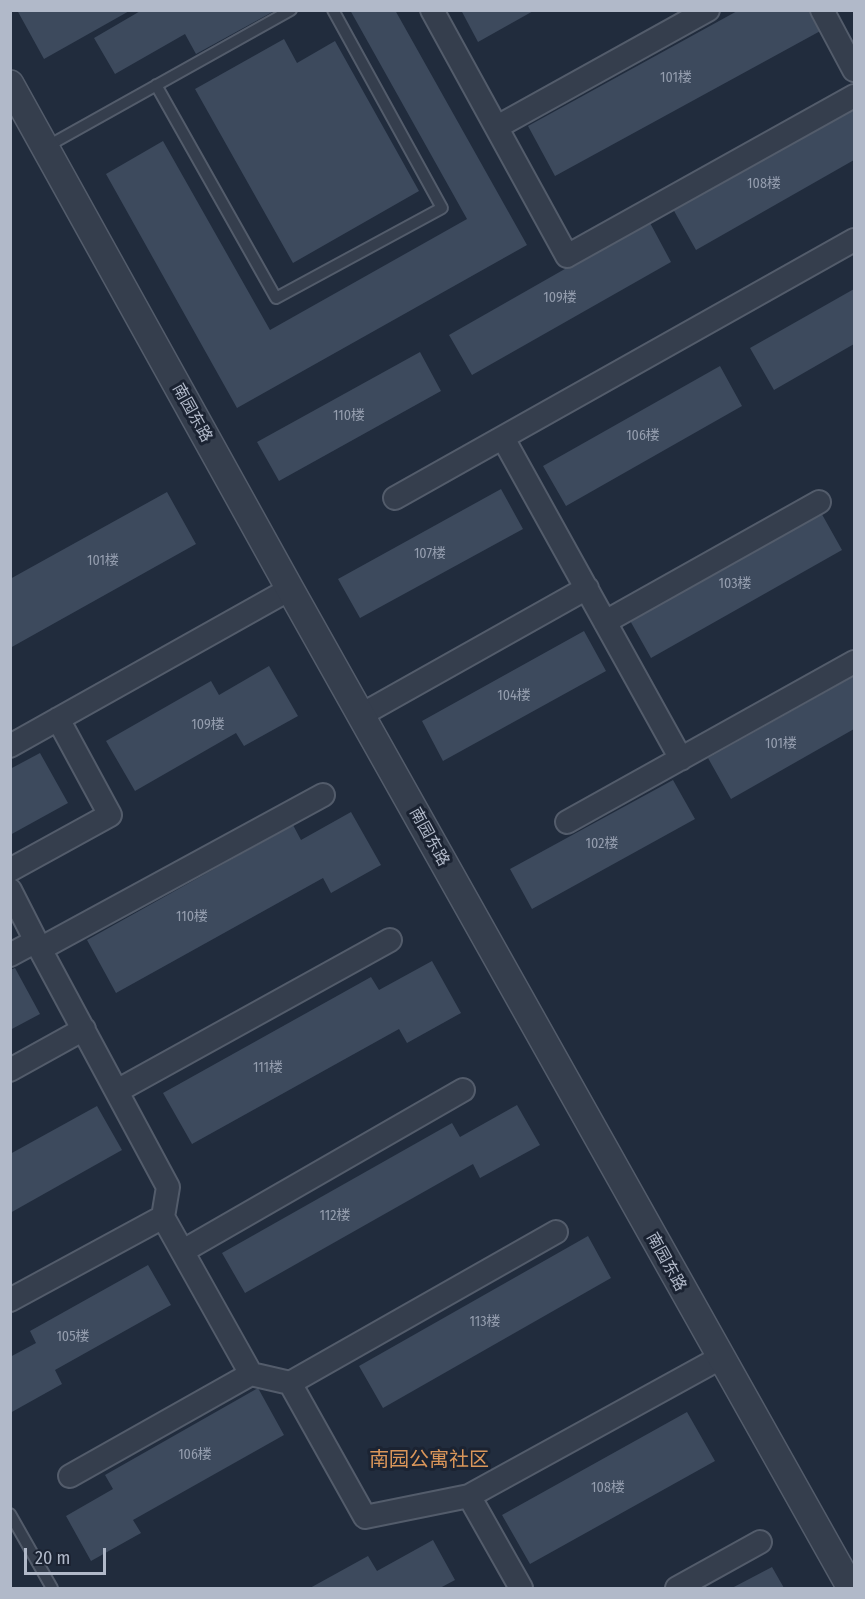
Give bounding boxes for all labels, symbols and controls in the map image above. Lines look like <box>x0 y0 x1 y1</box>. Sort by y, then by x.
house number: 101楼 <box>660 70 692 86</box>
house number: 108楼 <box>747 176 781 192</box>
house number: 109楼 <box>543 290 577 306</box>
street label: 南园东路 <box>168 380 216 446</box>
house number: 110楼 <box>333 408 365 424</box>
house number: 106楼 <box>626 428 660 444</box>
house number: 107楼 <box>414 546 446 562</box>
house number: 101楼 <box>87 553 119 569</box>
house number: 103楼 <box>719 576 751 592</box>
house number: 104楼 <box>497 688 531 704</box>
house number: 109楼 <box>191 717 225 733</box>
house number: 101楼 <box>765 736 797 752</box>
street label: 南园东路 <box>405 804 453 870</box>
house number: 102楼 <box>586 836 618 852</box>
house number: 110楼 <box>176 909 208 925</box>
house number: 111楼 <box>253 1060 283 1076</box>
house number: 112楼 <box>320 1208 350 1224</box>
street label: 南园东路 <box>642 1229 690 1295</box>
house number: 113楼 <box>469 1314 501 1330</box>
house number: 105楼 <box>56 1329 90 1345</box>
house number: 106楼 <box>178 1447 212 1463</box>
district label: 南园公寓社区 <box>369 1448 489 1472</box>
house number: 108楼 <box>591 1480 625 1496</box>
scale bar <box>27 1536 110 1574</box>
text: 20 m <box>35 1547 70 1569</box>

